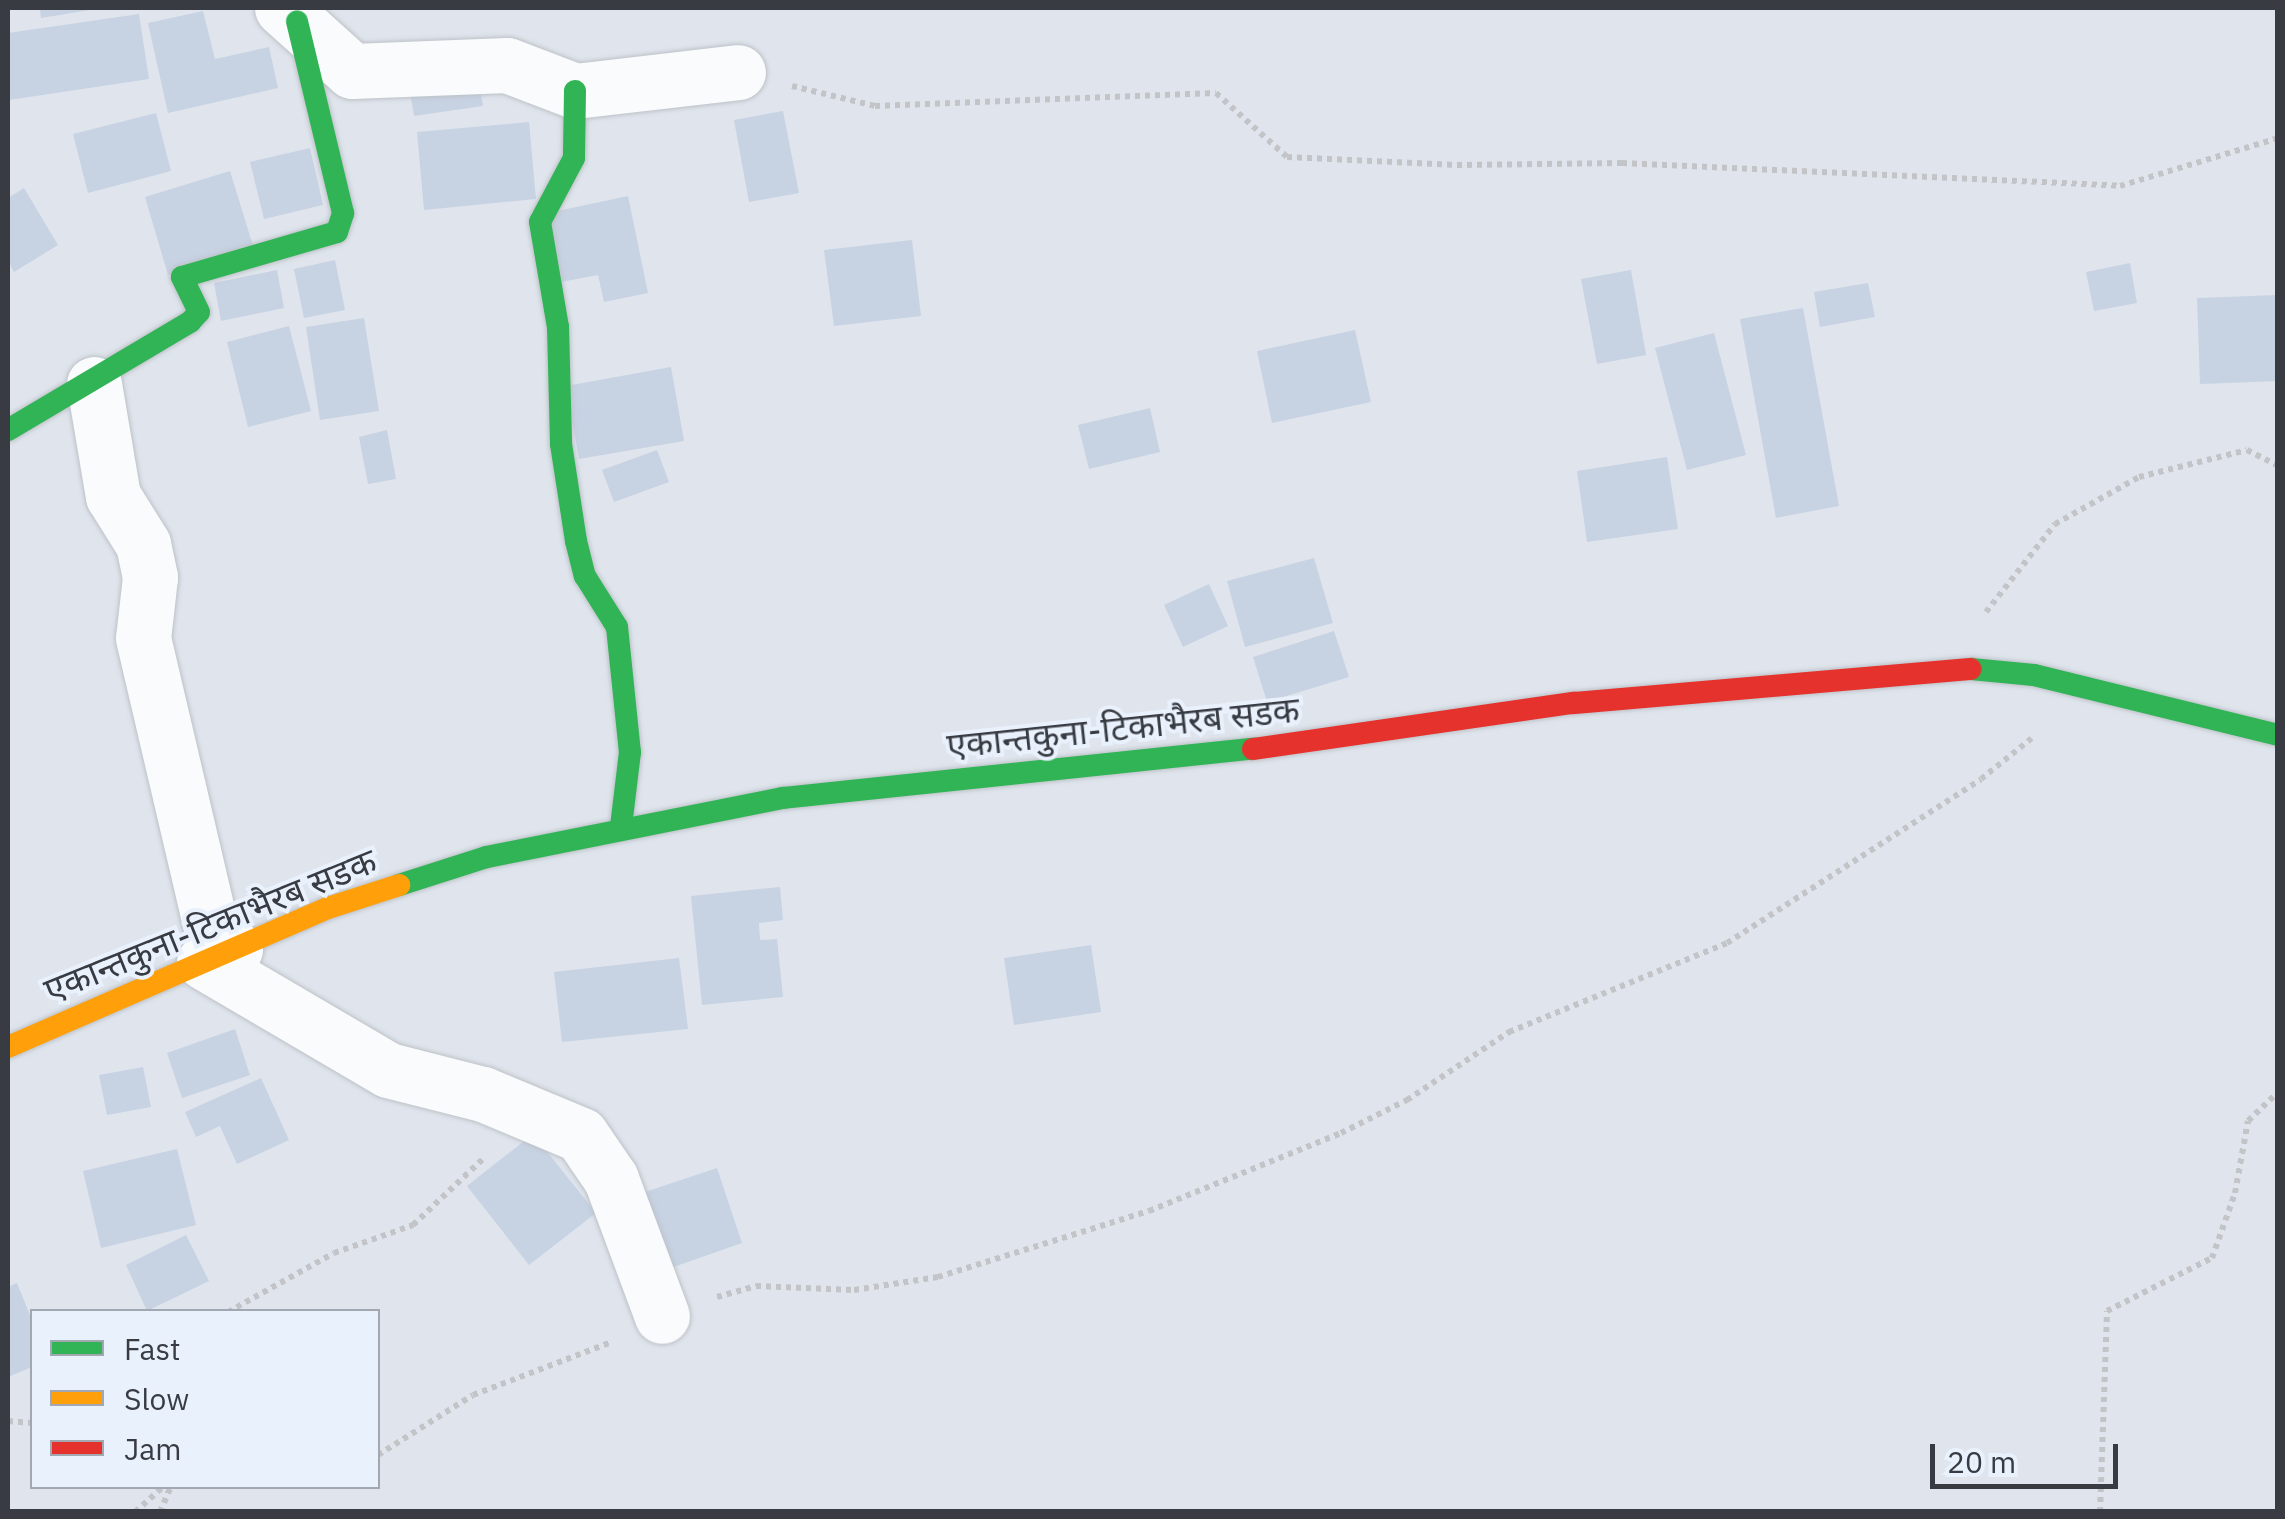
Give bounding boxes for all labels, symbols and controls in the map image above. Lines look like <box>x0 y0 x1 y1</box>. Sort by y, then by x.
street label: एकान्तकुना-टिकाभैरब सडक <box>945 688 1301 766</box>
street label: एकान्तकुना-टिकाभैरब सडक <box>38 839 382 1011</box>
legend <box>30 1309 380 1489</box>
text: Fast <box>124 1329 181 1368</box>
text: Slow <box>124 1379 189 1418</box>
scale bar <box>1935 1424 2122 1486</box>
text: Jam <box>124 1429 182 1468</box>
text: 20 m <box>1947 1442 2016 1481</box>

